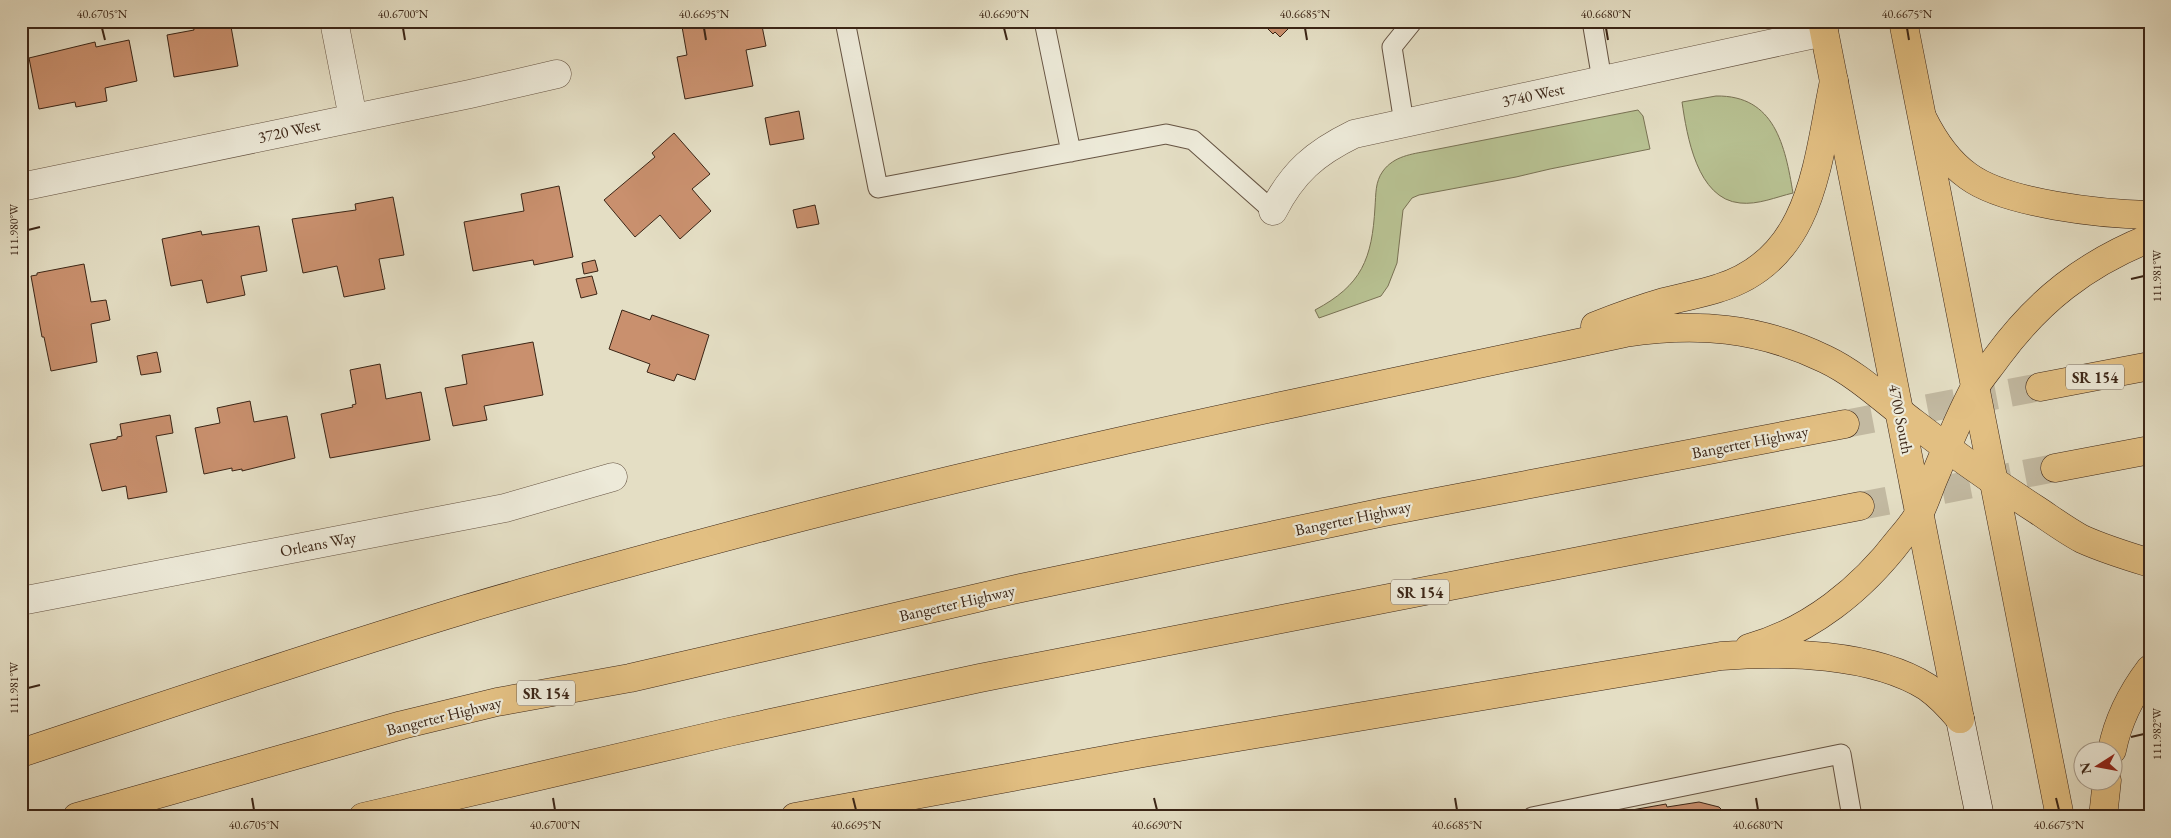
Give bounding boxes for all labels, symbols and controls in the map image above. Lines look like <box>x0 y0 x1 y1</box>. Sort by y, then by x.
text: 40.6705°N <box>77 6 128 22</box>
text: 40.6700°N <box>378 6 429 22</box>
text: 40.6695°N <box>679 6 730 22</box>
text: 40.6690°N <box>979 6 1030 22</box>
text: 40.6685°N <box>1280 6 1331 22</box>
text: 40.6680°N <box>1581 6 1632 22</box>
text: 40.6675°N <box>1882 6 1933 22</box>
street label: 3740 West <box>1500 78 1566 112</box>
street label: 3720 West <box>256 114 322 148</box>
text: 111.980°W <box>6 203 22 256</box>
text: 111.981°W <box>2149 249 2165 302</box>
road number: SR 154 <box>2066 364 2124 390</box>
street label: 4700 South <box>1884 382 1918 456</box>
street label: Bangerter Highway <box>1690 420 1811 464</box>
street label: Bangerter Highway <box>1293 495 1414 541</box>
street label: Orleans Way <box>278 526 359 562</box>
street label: Bangerter Highway <box>897 579 1018 627</box>
road number: SR 154 <box>1391 580 1449 604</box>
text: 111.981°W <box>6 661 22 714</box>
road number: SR 154 <box>517 680 575 706</box>
street label: Bangerter Highway <box>384 691 505 740</box>
text: 111.982°W <box>2149 707 2165 760</box>
north arrow <box>2074 740 2124 790</box>
text: N <box>2075 761 2095 776</box>
text: 40.6705°N <box>229 817 280 833</box>
text: 40.6700°N <box>530 817 581 833</box>
text: 40.6695°N <box>831 817 882 833</box>
text: 40.6690°N <box>1132 817 1183 833</box>
text: 40.6685°N <box>1432 817 1483 833</box>
text: 40.6680°N <box>1733 817 1784 833</box>
text: 40.6675°N <box>2034 817 2085 833</box>

